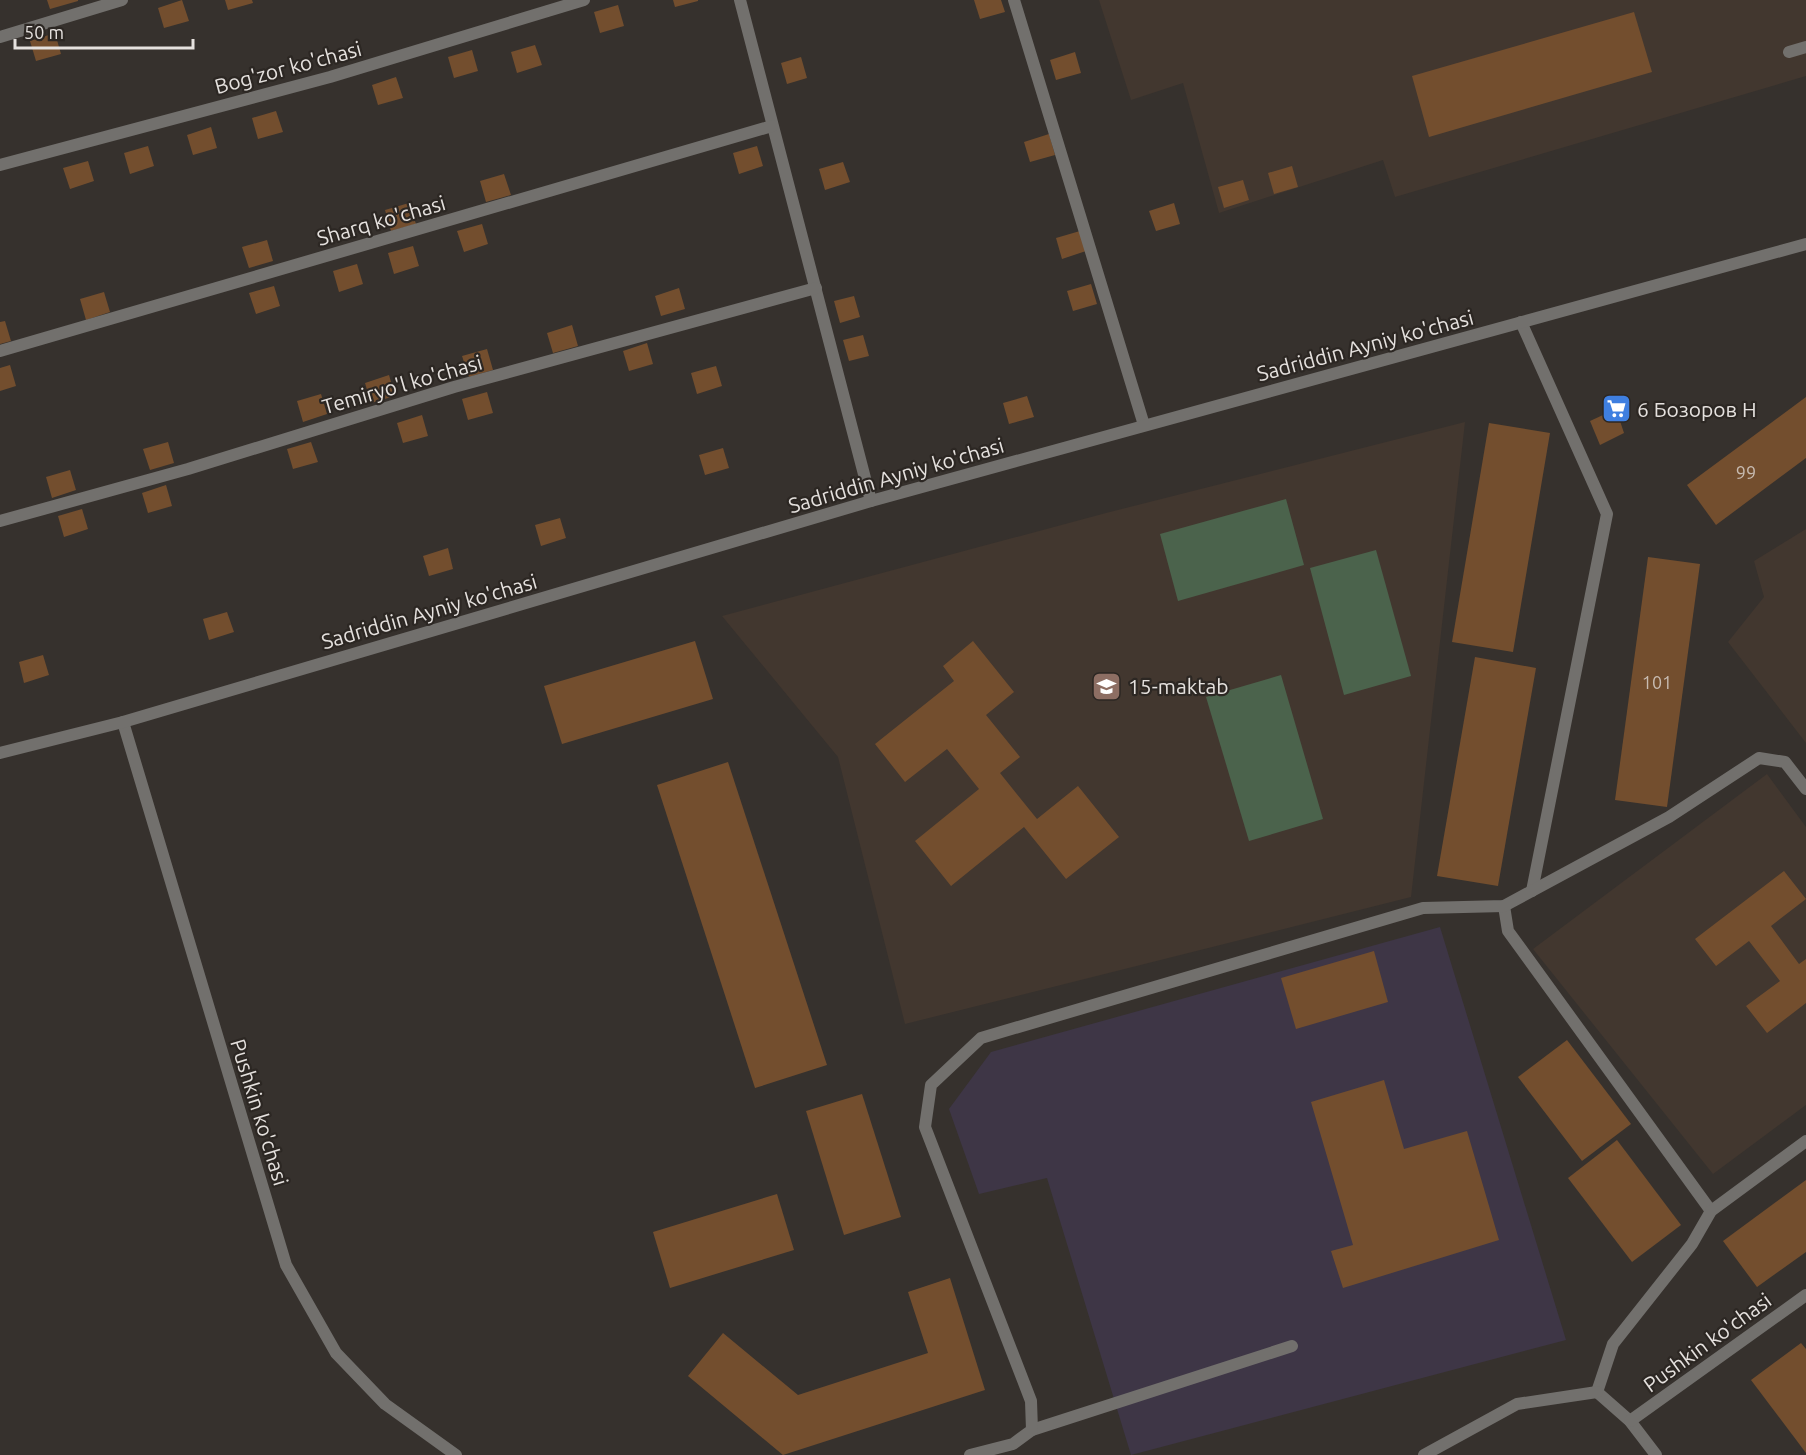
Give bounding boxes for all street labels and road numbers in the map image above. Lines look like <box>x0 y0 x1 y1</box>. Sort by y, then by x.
street label: Bog'zor ko'chasi <box>212 36 364 98</box>
street label: Sharq ko'chasi <box>314 190 448 250</box>
street label: Sadriddin Ayniy ko'chasi <box>1254 305 1476 385</box>
street label: Temiryo'l ko'chasi <box>319 350 485 418</box>
street label: Sadriddin Ayniy ko'chasi <box>785 433 1007 517</box>
street label: Sadriddin Ayniy ko'chasi <box>318 569 540 653</box>
street label: Pushkin ko'chasi <box>226 1036 294 1188</box>
street label: Pushkin ko'chasi <box>1638 1288 1776 1396</box>

